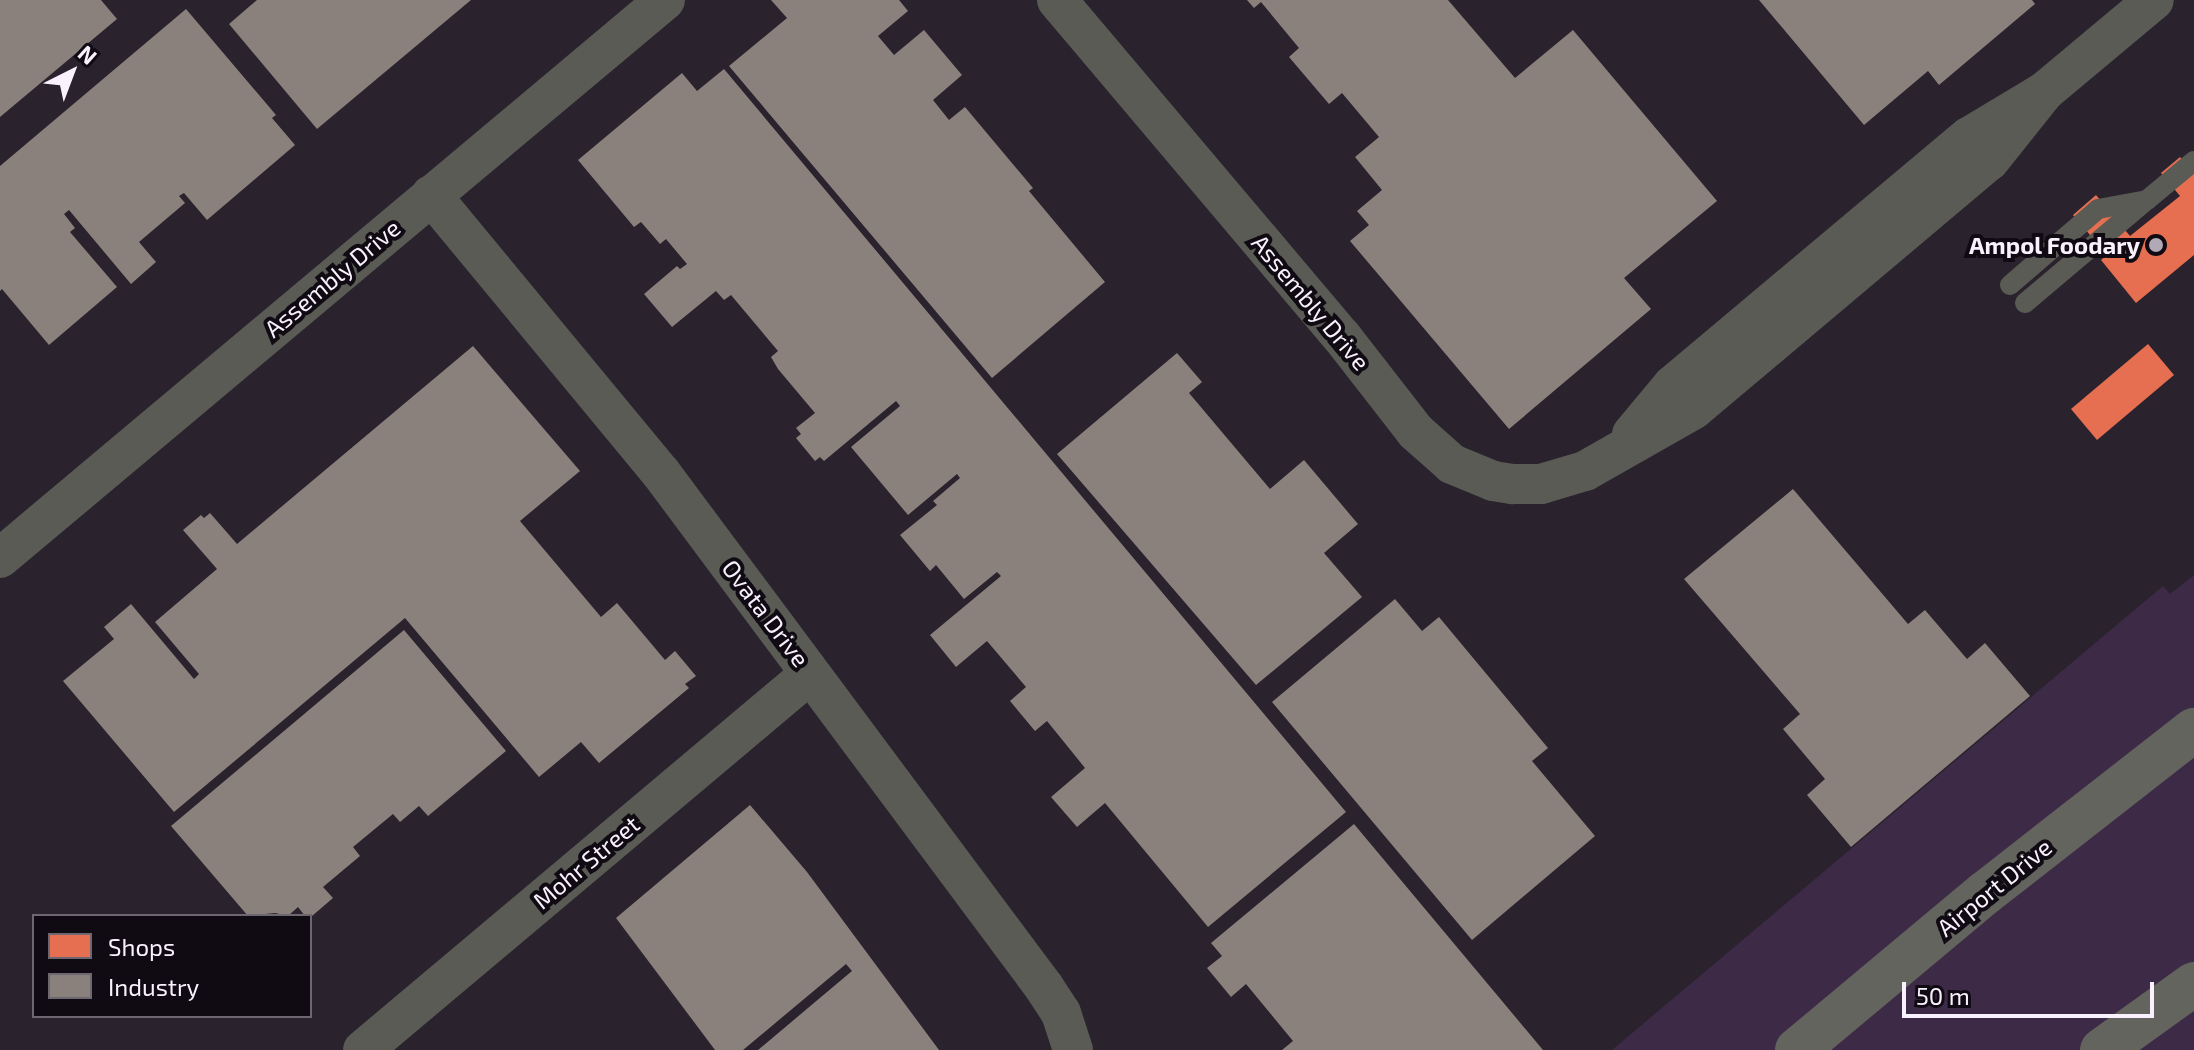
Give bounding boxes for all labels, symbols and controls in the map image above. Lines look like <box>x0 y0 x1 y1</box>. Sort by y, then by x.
north arrow <box>32 32 112 112</box>
text: N <box>73 39 103 69</box>
street label: Assembly Drive <box>258 213 406 343</box>
street label: Assembly Drive <box>1246 228 1376 376</box>
place label: Ampol Foodary <box>1968 231 2140 259</box>
marker: Ampol Foodary <box>2147 236 2165 254</box>
street label: Ovata Drive <box>716 554 816 672</box>
street label: Mohr Street <box>527 809 645 915</box>
street label: Airport Drive <box>1931 832 2057 942</box>
legend <box>32 914 312 1018</box>
text: Shops <box>108 932 175 961</box>
scale bar <box>1906 966 2158 1016</box>
text: Industry <box>108 972 199 1001</box>
text: 50 m <box>1916 981 1970 1010</box>

